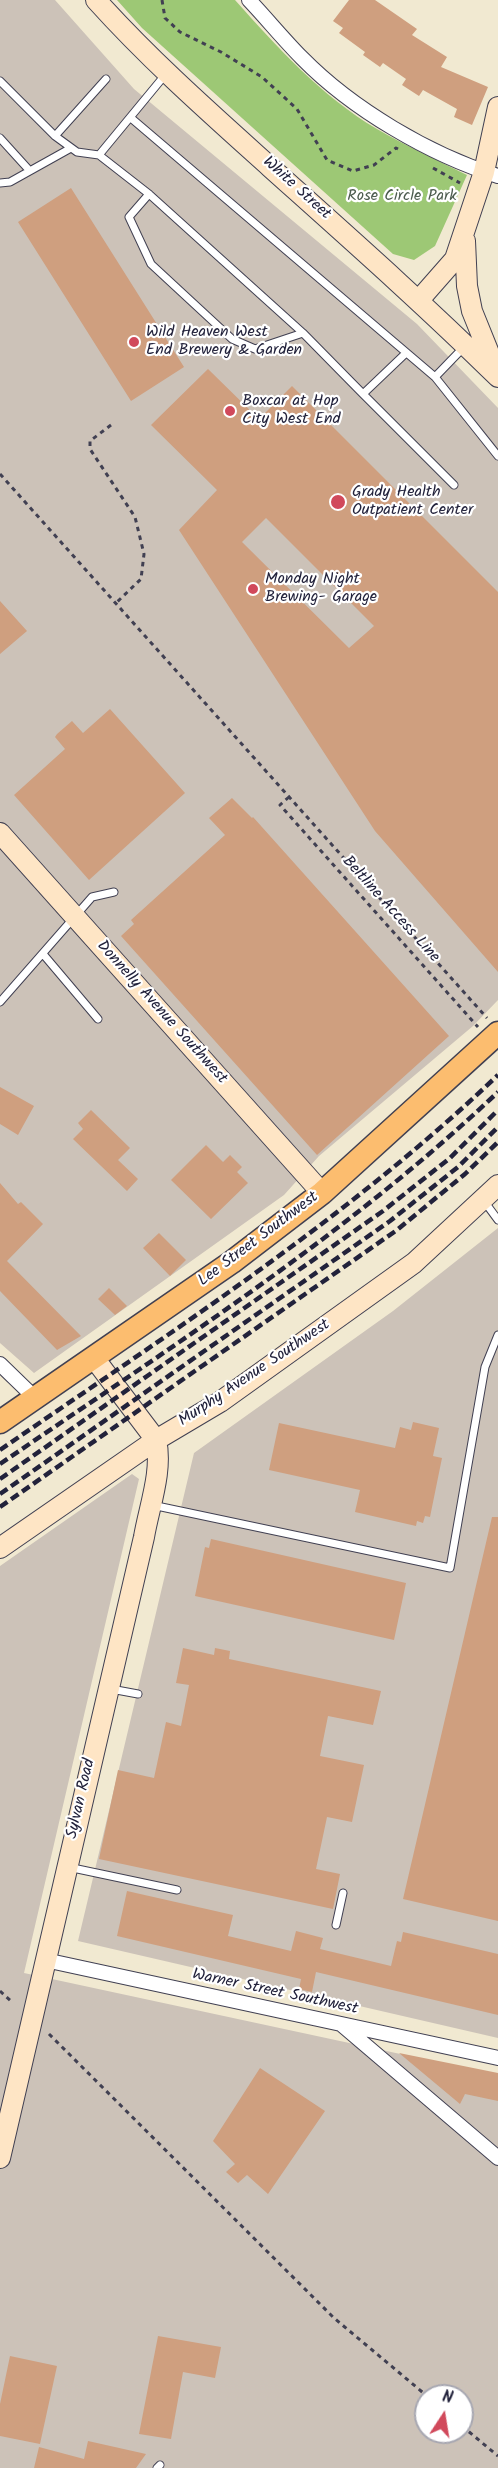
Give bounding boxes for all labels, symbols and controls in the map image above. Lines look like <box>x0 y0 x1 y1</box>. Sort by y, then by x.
street label: White Street <box>258 153 334 225</box>
park label: Rose Circle Park <box>347 187 457 207</box>
place label: Wild Heaven West End Brewery & Garden <box>146 323 302 361</box>
marker: Wild Heaven West End Brewery & Garden <box>127 335 141 349</box>
place label: Boxcar at Hop City West End <box>242 392 341 430</box>
marker: Boxcar at Hop City West End <box>223 404 237 418</box>
place label: Grady Health Outpatient Center <box>352 483 473 521</box>
marker: Grady Health Outpatient Center <box>329 493 347 511</box>
place label: Monday Night Brewing- Garage <box>265 570 377 608</box>
marker: Monday Night Brewing- Garage <box>246 582 260 596</box>
street label: Beltline Access Line <box>337 853 443 967</box>
street label: Donnelly Avenue Southwest <box>92 937 230 1089</box>
street label: Lee Street Southwest <box>195 1188 323 1292</box>
street label: Murphy Avenue Southwest <box>176 1316 334 1432</box>
street label: Sylvan Road <box>64 1757 100 1841</box>
street label: Warner Street Southwest <box>190 1966 360 2020</box>
north arrow <box>414 2384 474 2444</box>
text: N <box>440 2385 455 2411</box>

